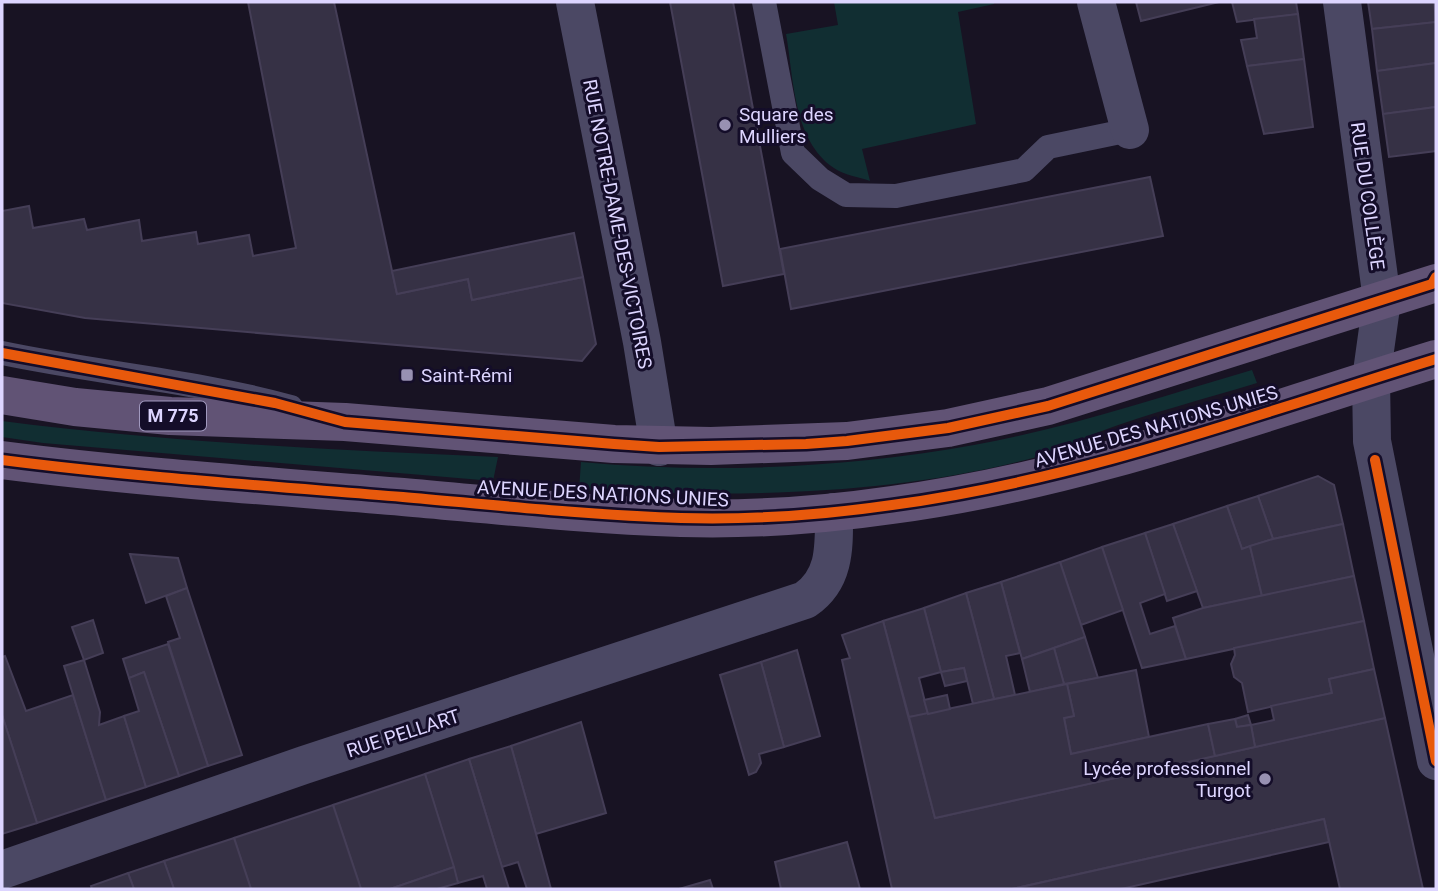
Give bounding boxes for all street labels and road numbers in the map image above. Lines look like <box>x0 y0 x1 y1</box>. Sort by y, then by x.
street label: RUE NOTRE-DAME-DES-VICTOIRES <box>578 77 657 371</box>
street label: RUE DU COLLÈGE <box>1346 120 1389 272</box>
street label: AVENUE DES NATIONS UNIES <box>1032 381 1281 472</box>
road number: M 775 <box>140 402 206 430</box>
street label: AVENUE DES NATIONS UNIES <box>476 475 730 512</box>
street label: RUE PELLART <box>344 704 463 763</box>

